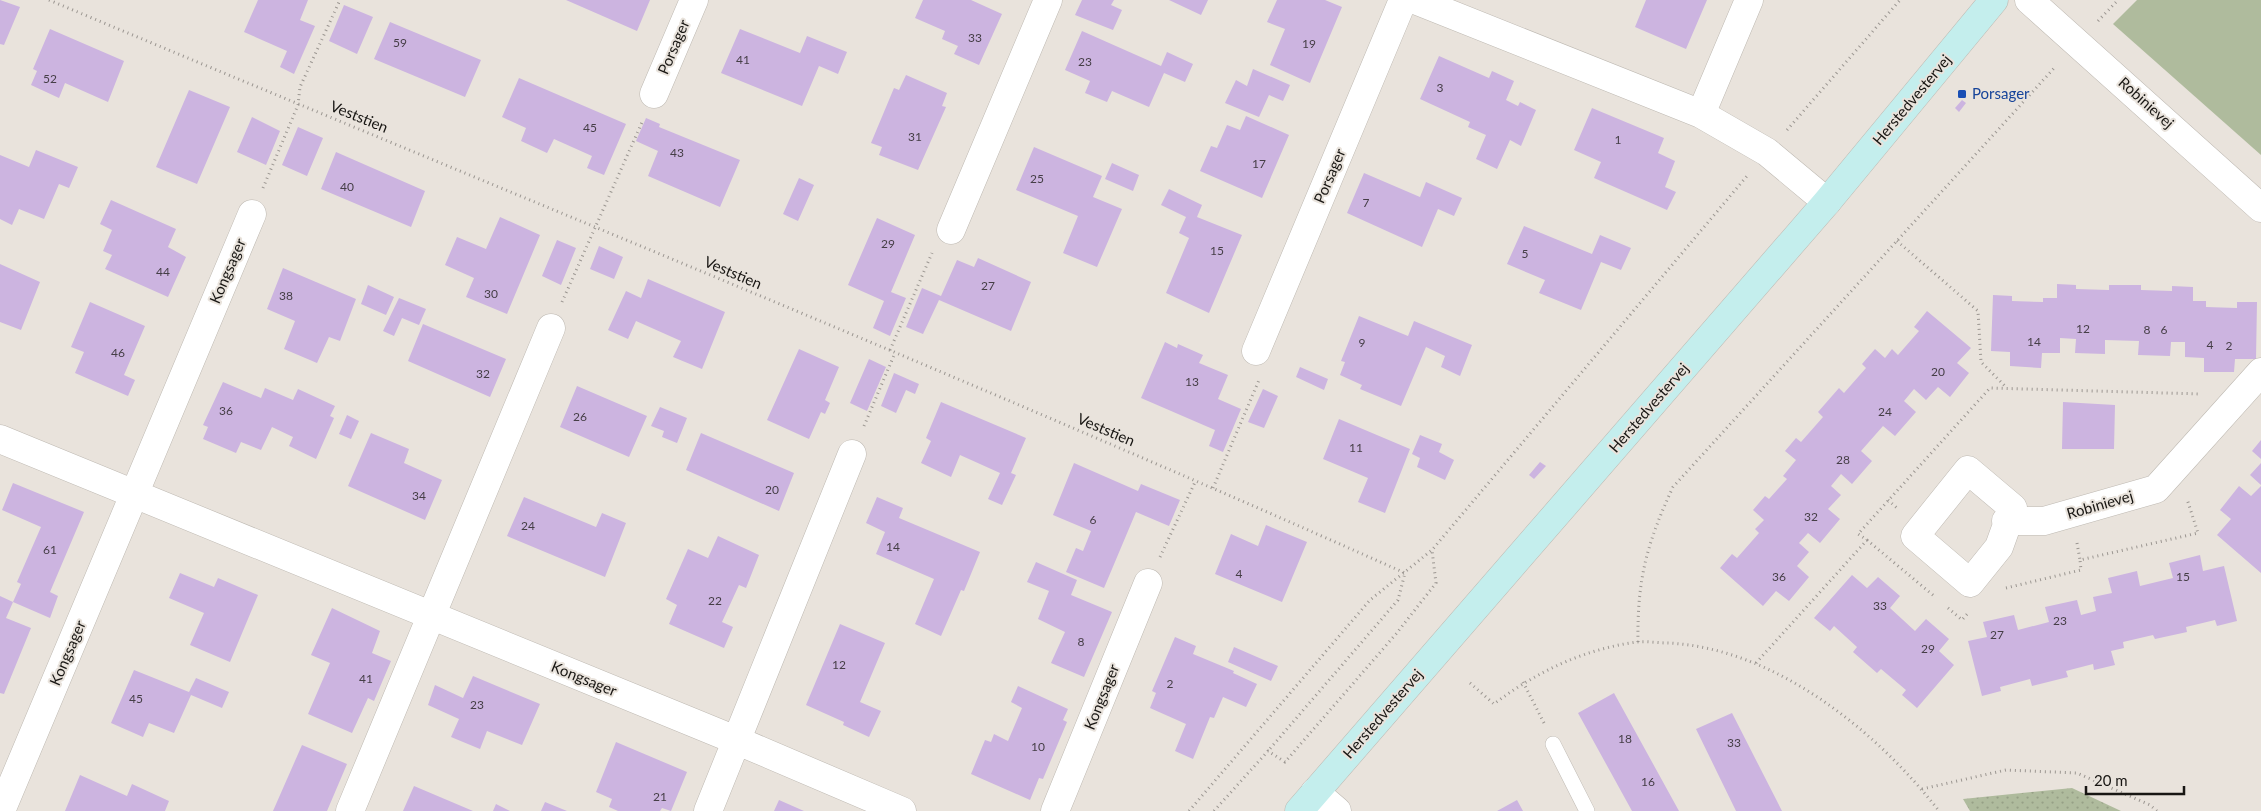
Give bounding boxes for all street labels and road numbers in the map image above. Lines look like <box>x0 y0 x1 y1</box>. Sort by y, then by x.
street label: Porsager <box>654 16 693 77</box>
street label: Herstedvestervej <box>1868 51 1954 148</box>
street label: Robinievej <box>2115 73 2178 132</box>
street label: Veststien <box>328 96 391 136</box>
street label: Porsager <box>1310 145 1349 206</box>
street label: Kongsager <box>205 235 249 306</box>
street label: Veststien <box>702 252 765 292</box>
street label: Herstedvestervej <box>1605 359 1692 456</box>
street label: Veststien <box>1075 409 1138 449</box>
street label: Robinievej <box>2064 486 2135 522</box>
street label: Kongsager <box>45 617 89 688</box>
street label: Kongsager <box>549 657 620 700</box>
street label: Kongsager <box>1080 661 1123 732</box>
street label: Herstedvestervej <box>1339 665 1426 762</box>

